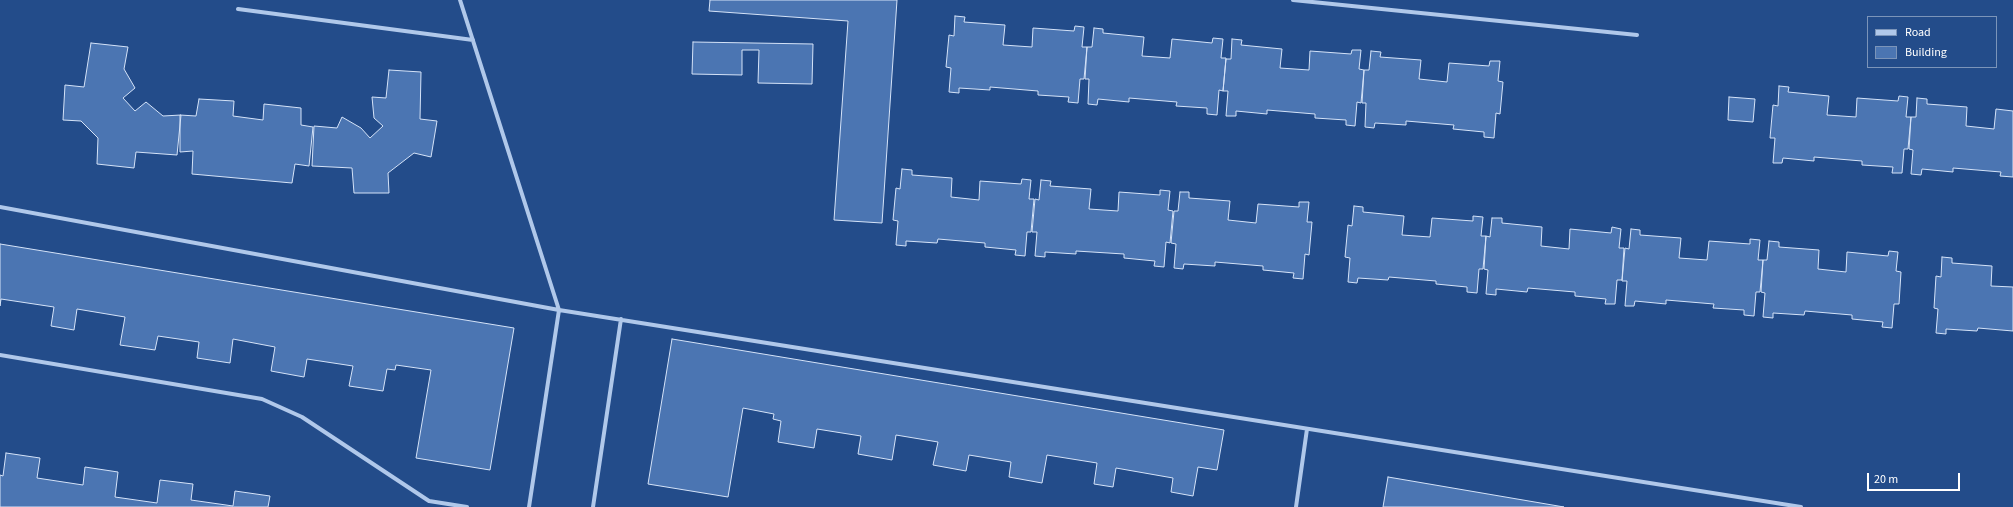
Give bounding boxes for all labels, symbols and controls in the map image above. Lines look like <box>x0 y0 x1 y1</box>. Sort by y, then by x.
legend <box>1867 16 1997 68</box>
text: Road <box>1905 24 1931 41</box>
text: Building <box>1905 44 1947 61</box>
scale bar <box>1869 465 1962 491</box>
text: 20 m <box>1874 471 1898 488</box>

